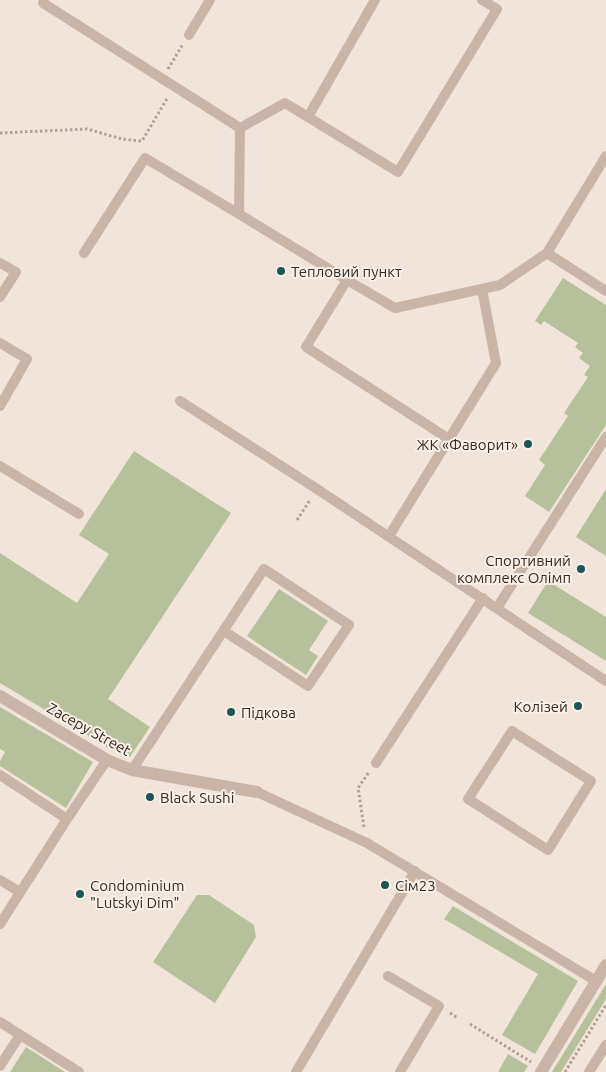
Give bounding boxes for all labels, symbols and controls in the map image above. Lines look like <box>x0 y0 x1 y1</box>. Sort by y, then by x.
place label: Тепловий пункт <box>291 263 402 280</box>
marker: Тепловий пункт <box>275 265 287 277</box>
place label: ЖК «Фаворит» <box>417 436 518 453</box>
marker: ЖК «Фаворит» <box>522 438 534 450</box>
place label: Спортивний комплекс Олімп <box>457 552 571 586</box>
marker: Спортивний комплекс Олімп <box>575 563 587 575</box>
place label: Колізей <box>514 698 568 715</box>
street label: Zacepy Street <box>44 699 134 759</box>
marker: Колізей <box>572 700 584 712</box>
place label: Підкова <box>241 704 296 721</box>
marker: Підкова <box>225 706 237 718</box>
place label: Black Sushi <box>160 789 234 806</box>
marker: Black Sushi <box>144 791 156 803</box>
place label: Condominium "Lutskyi Dim" <box>90 877 184 911</box>
place label: Сім23 <box>395 877 436 894</box>
marker: Сім23 <box>379 879 391 891</box>
marker: Condominium "Lutskyi Dim" <box>74 888 86 900</box>

